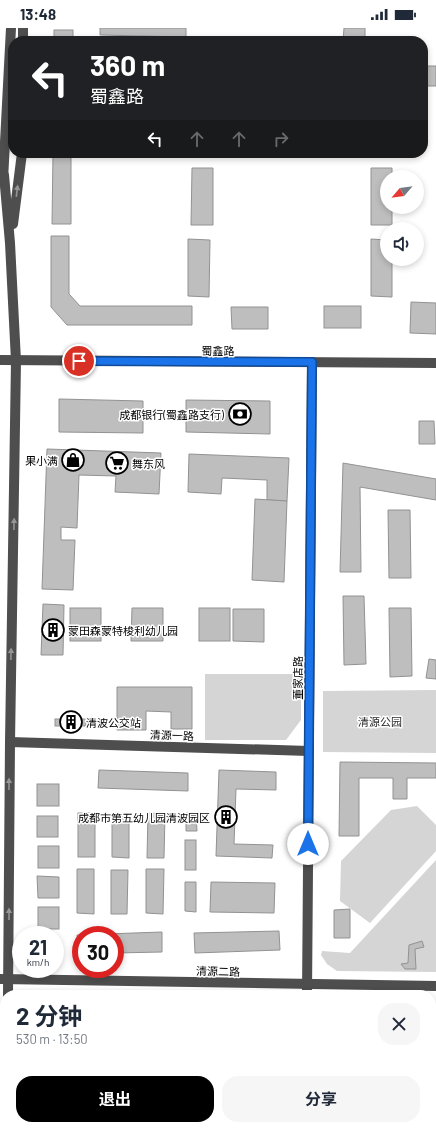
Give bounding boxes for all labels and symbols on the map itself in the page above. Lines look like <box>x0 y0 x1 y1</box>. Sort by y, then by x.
north arrow <box>380 170 424 214</box>
one-way arrow <box>14 185 20 197</box>
pin <box>62 344 96 378</box>
street label: 蜀鑫路 <box>202 344 235 357</box>
bank icon: 成都银行(蜀鑫路支行) <box>227 401 253 427</box>
place label: 成都银行(蜀鑫路支行) <box>119 408 224 421</box>
shop icon: 果小满 <box>60 447 86 473</box>
supermarket icon: 舞东风 <box>104 450 130 476</box>
place label: 果小满 <box>25 454 58 467</box>
place label: 舞东风 <box>132 457 165 470</box>
one-way arrow <box>10 518 17 530</box>
building icon: 蒙田森蒙特梭利幼儿园 <box>40 617 66 643</box>
place label: 蒙田森蒙特梭利幼儿园 <box>68 624 178 637</box>
one-way arrow <box>8 647 14 660</box>
street label: 董家店路 <box>291 656 304 700</box>
building icon: 清波公交站 <box>58 709 84 735</box>
park label: 清源公园 <box>358 715 402 728</box>
place label: 清波公交站 <box>86 716 141 729</box>
street label: 清源一路 <box>150 728 194 742</box>
one-way arrow <box>6 777 12 790</box>
building icon: 成都市第五幼儿园清波园区 <box>213 804 239 830</box>
place label: 成都市第五幼儿园清波园区 <box>78 811 210 824</box>
position arrow <box>287 823 329 865</box>
one-way arrow <box>6 907 12 920</box>
speed limit sign: 30 <box>72 926 124 978</box>
street label: 清源二路 <box>196 964 240 978</box>

